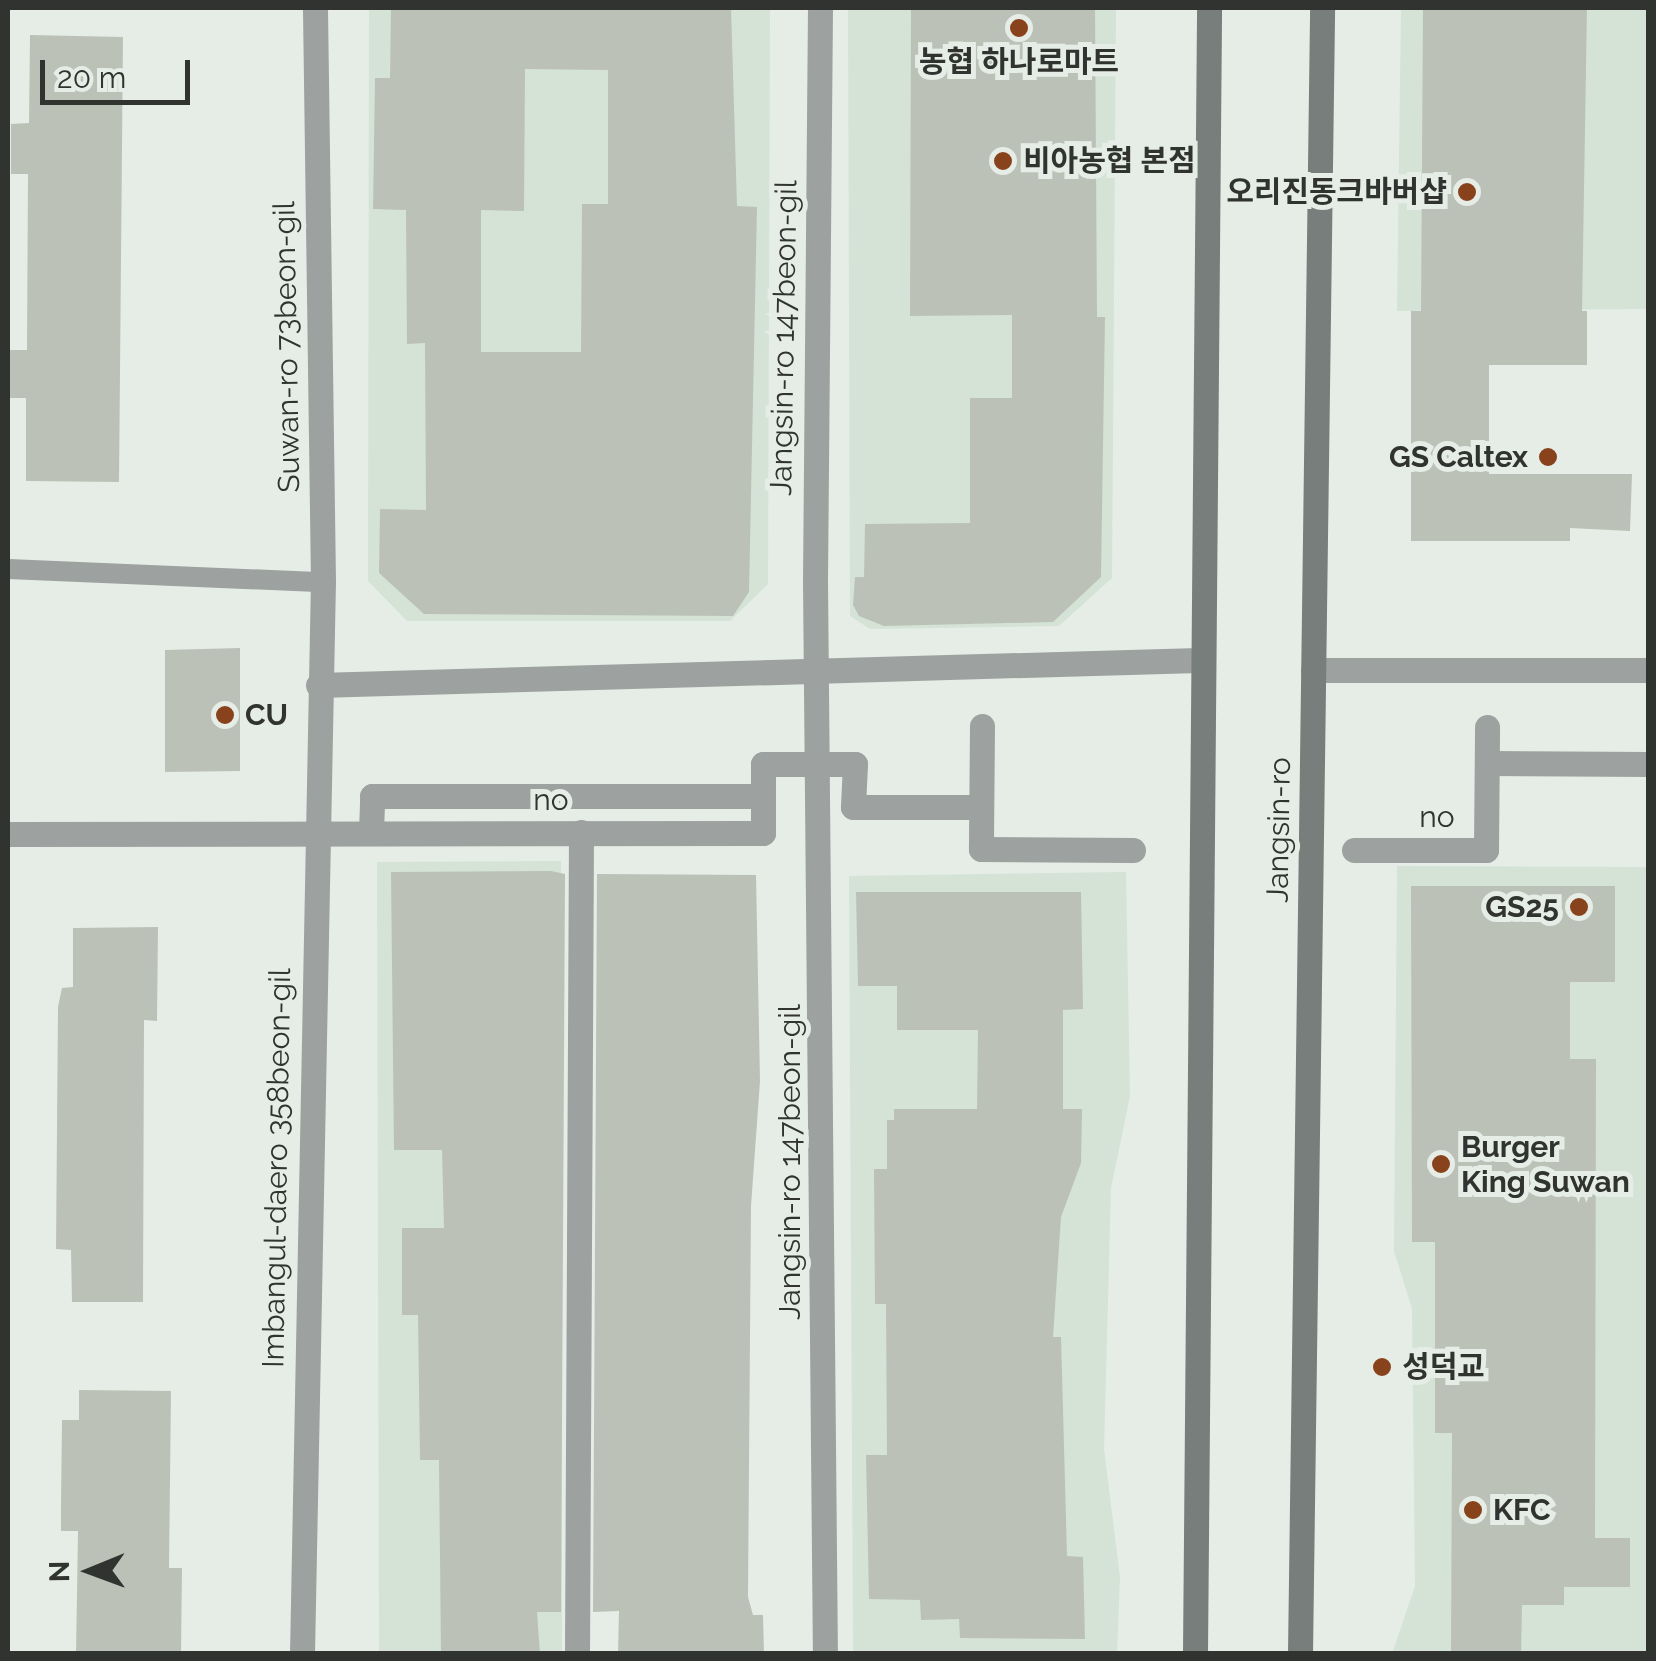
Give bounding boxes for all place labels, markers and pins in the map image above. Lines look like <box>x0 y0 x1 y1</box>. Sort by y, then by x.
marker: 농협 하나로마트 <box>1008 17 1030 39</box>
place label: 농협 하나로마트 <box>919 44 1119 80</box>
place label: 비아농협 본점 <box>1023 143 1196 179</box>
marker: 비아농협 본점 <box>992 150 1014 172</box>
place label: 오리진동크바버샵 <box>1226 174 1447 210</box>
marker: 오리진동크바버샵 <box>1456 181 1478 203</box>
place label: GS Caltex <box>1389 439 1528 475</box>
marker: GS Caltex <box>1537 446 1559 468</box>
place label: CU <box>245 697 288 733</box>
marker: CU <box>214 704 236 726</box>
place label: GS25 <box>1485 889 1559 925</box>
marker: GS25 <box>1568 896 1590 918</box>
place label: Burger King Suwan <box>1461 1129 1630 1200</box>
marker: Burger King Suwan <box>1430 1153 1452 1175</box>
place label: 성덕교 <box>1402 1349 1485 1385</box>
marker: 성덕교 <box>1371 1356 1393 1378</box>
place label: KFC <box>1493 1492 1551 1528</box>
marker: KFC <box>1462 1499 1484 1521</box>

